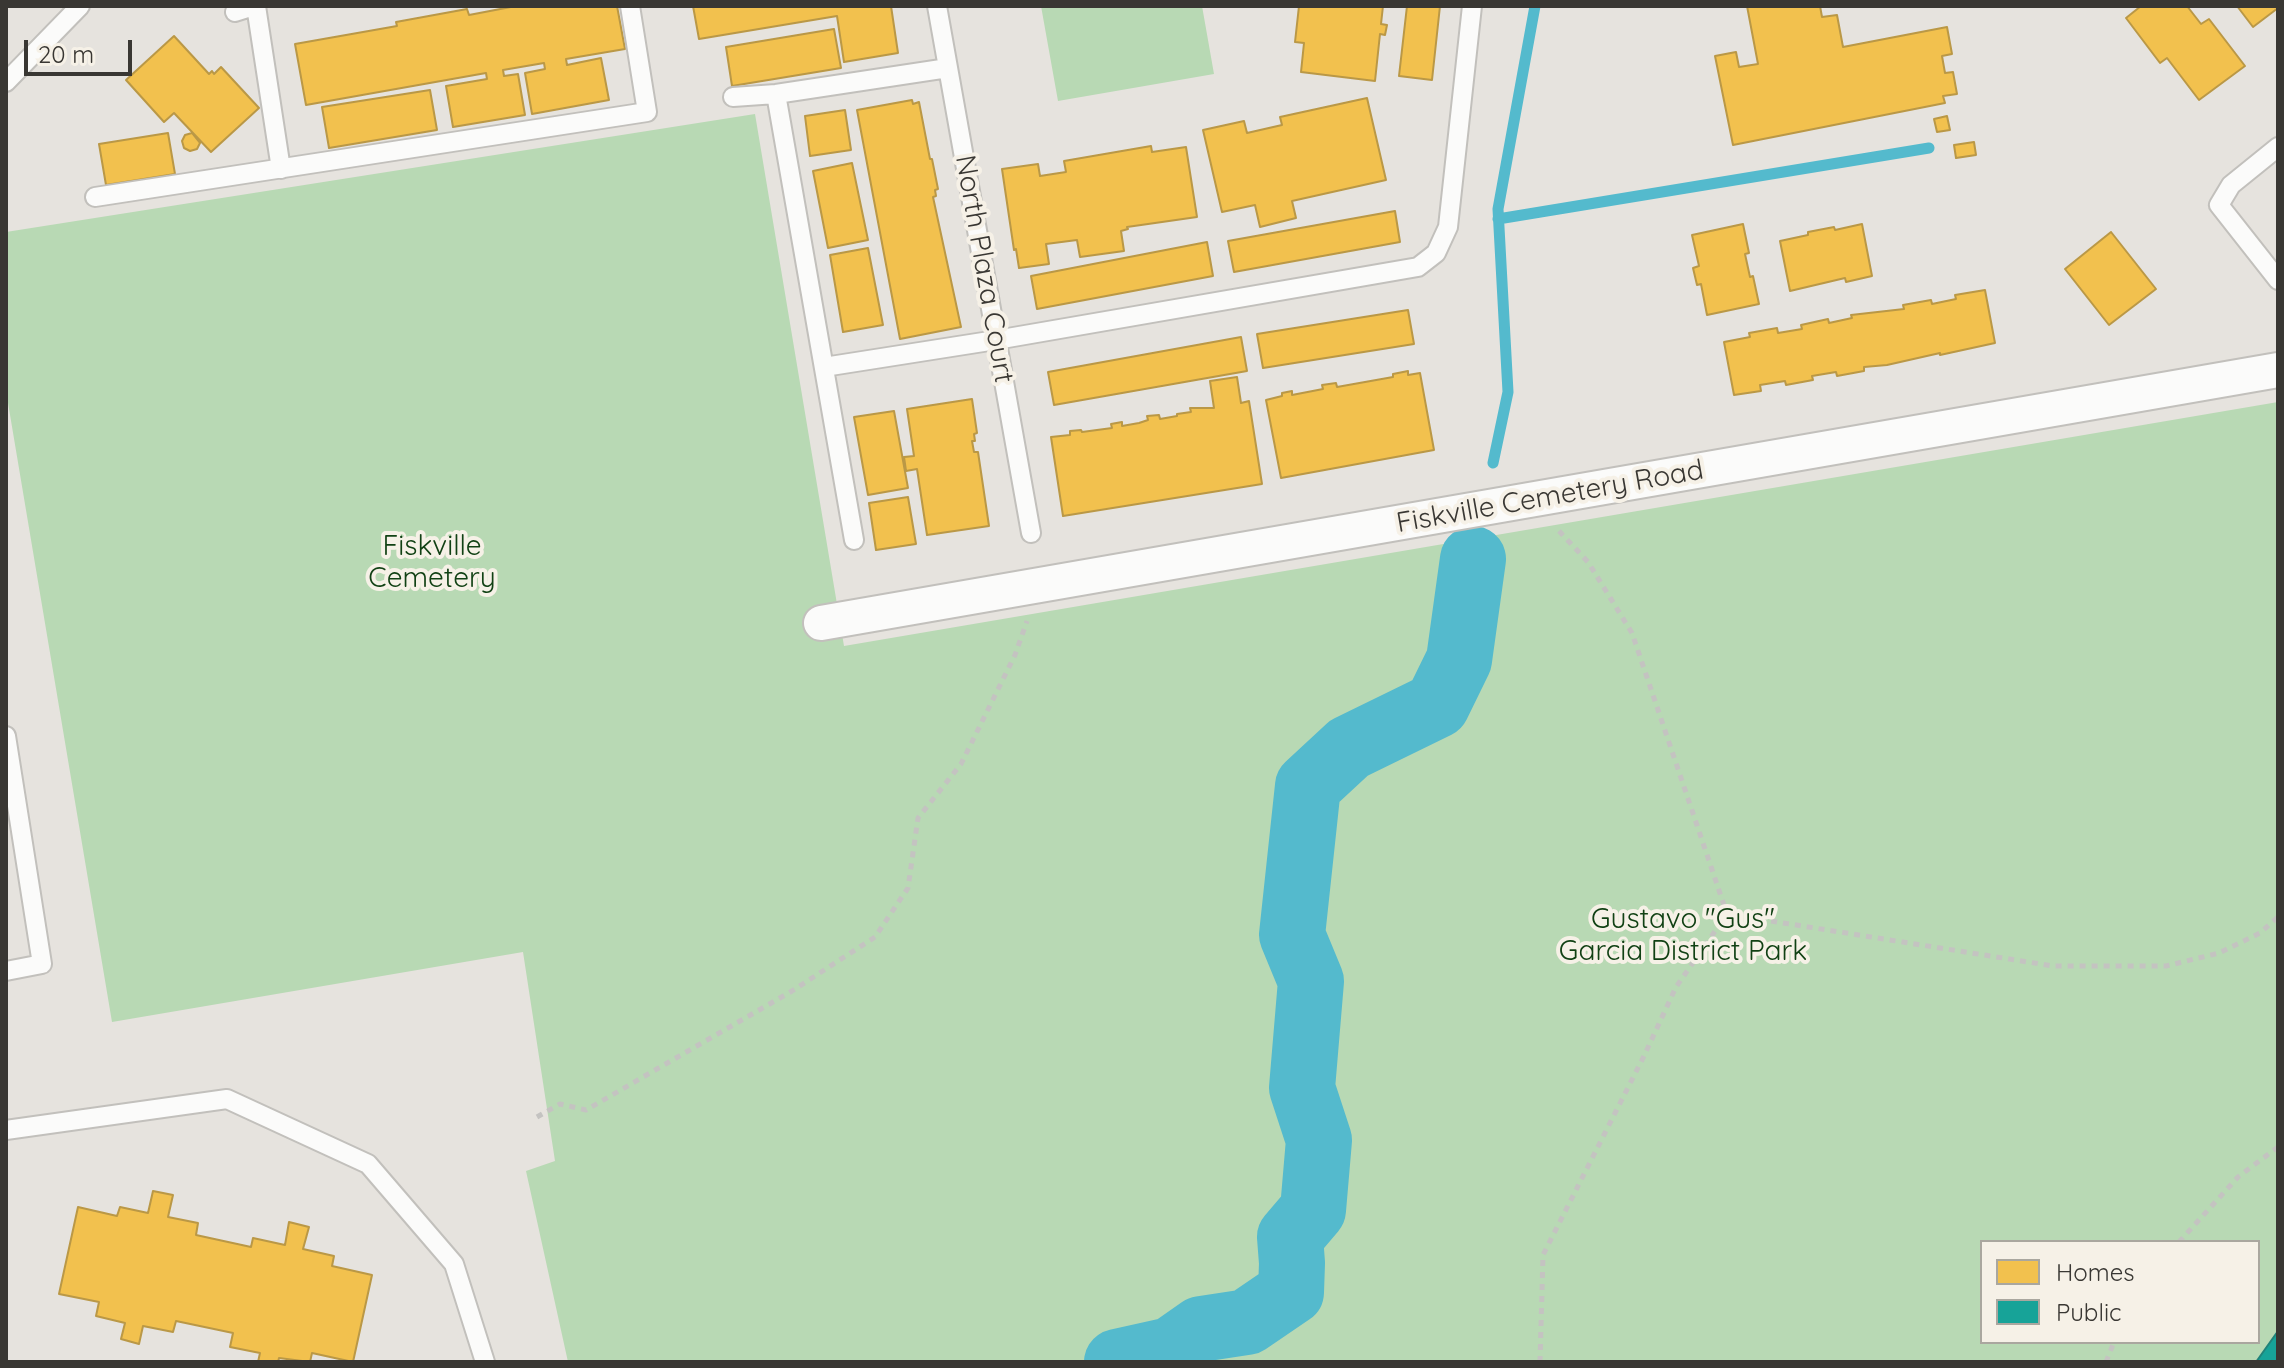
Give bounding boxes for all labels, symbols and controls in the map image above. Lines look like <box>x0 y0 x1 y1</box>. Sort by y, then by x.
scale bar <box>28 24 136 74</box>
text: 20 m <box>38 39 94 69</box>
street label: North Plaza Court <box>947 153 1021 385</box>
street label: Fiskville Cemetery Road <box>1394 453 1706 541</box>
park label: Fiskville Cemetery <box>368 530 496 596</box>
park label: Gustavo "Gus" Garcia District Park <box>1559 903 1807 969</box>
legend <box>1980 1240 2260 1344</box>
text: Homes <box>2056 1257 2134 1287</box>
text: Public <box>2056 1297 2121 1327</box>

